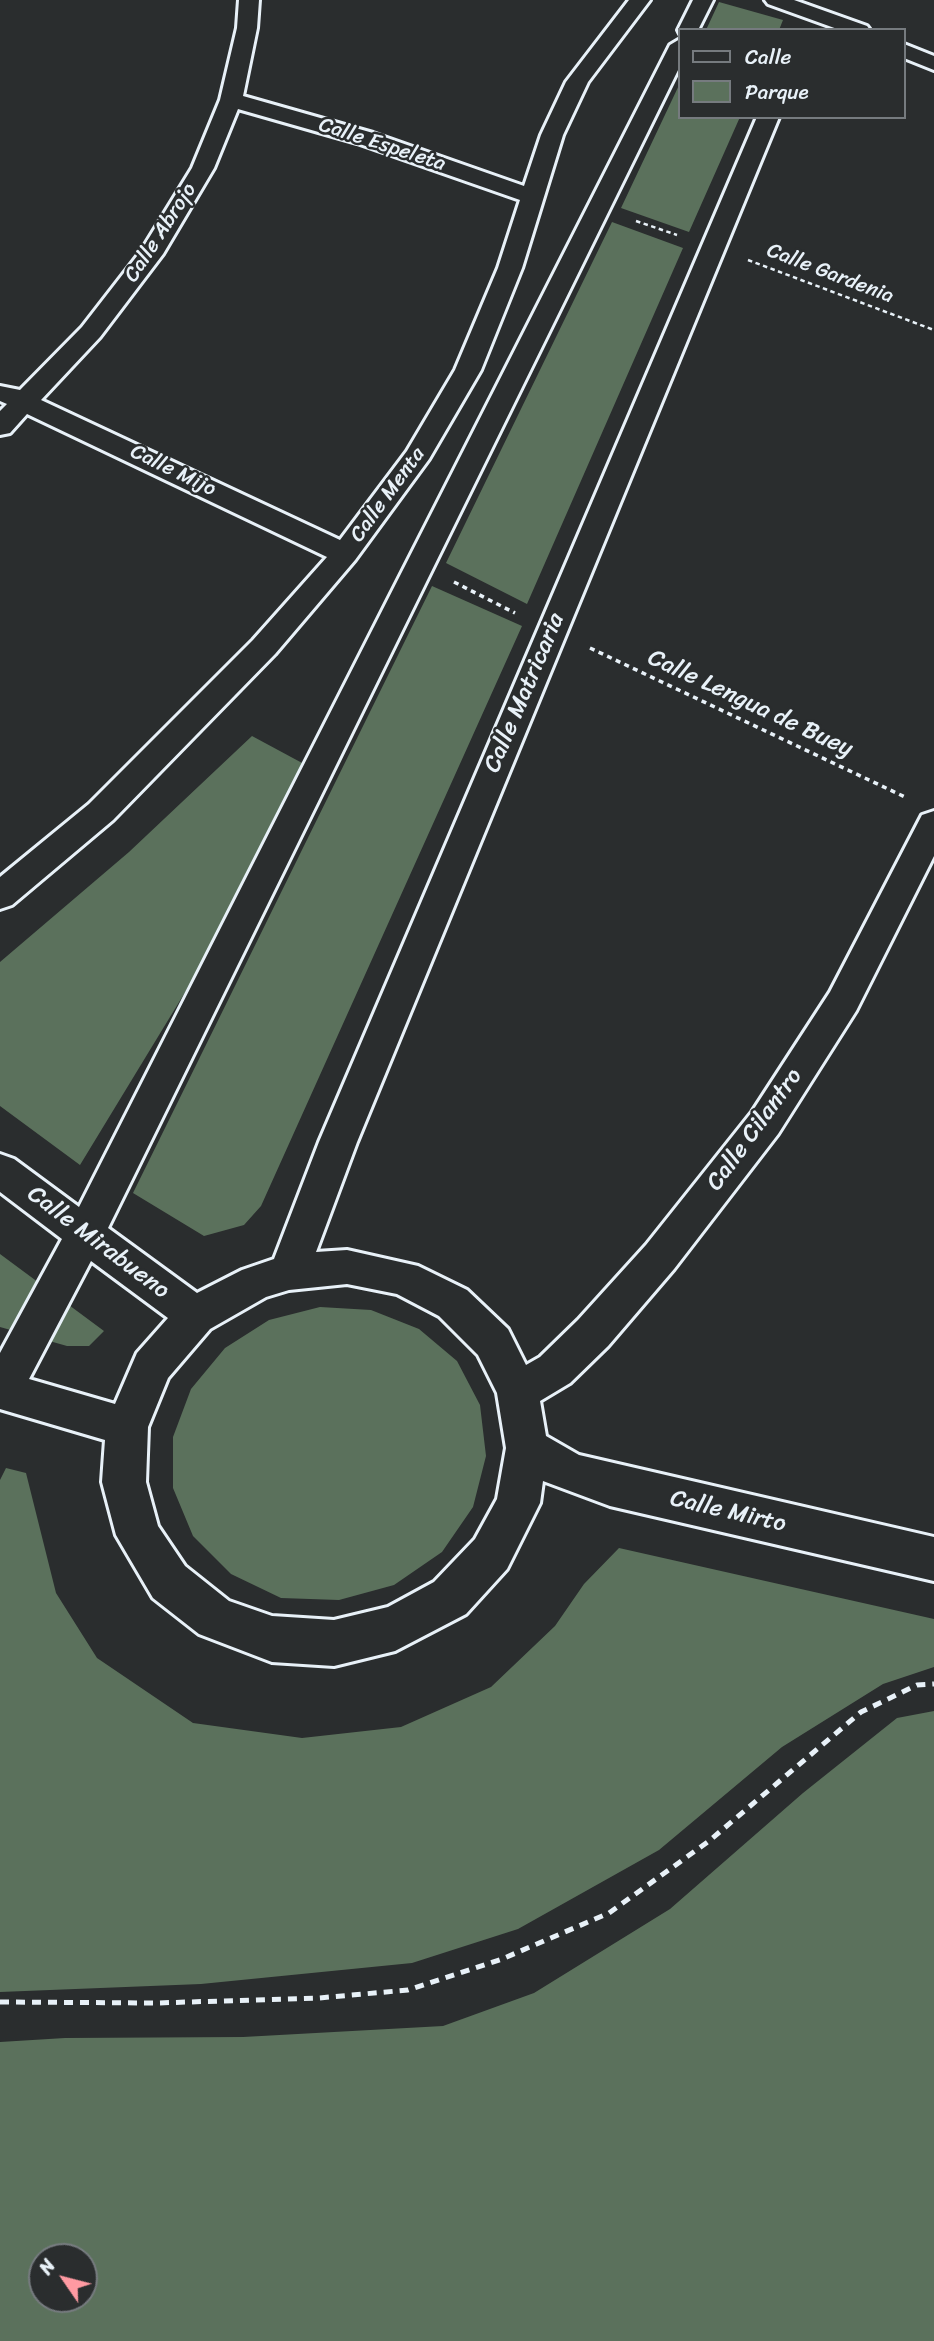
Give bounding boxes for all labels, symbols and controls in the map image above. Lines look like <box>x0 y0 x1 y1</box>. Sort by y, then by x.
legend <box>678 28 906 119</box>
text: Calle <box>745 38 791 76</box>
text: Parque <box>745 73 809 111</box>
street label: Calle Espeleta <box>316 113 448 177</box>
street label: Calle Abrojo <box>120 179 202 287</box>
street label: Calle Gardenia <box>763 238 897 310</box>
street label: Calle Mijo <box>126 439 220 503</box>
street label: Calle Menta <box>345 443 431 547</box>
street label: Calle Matricaria <box>478 609 572 777</box>
street label: Calle Lengua de Buey <box>643 644 857 764</box>
street label: Calle Cilantro <box>701 1063 809 1197</box>
street label: Calle Mirabueno <box>21 1180 175 1306</box>
street label: Calle Mirto <box>667 1485 789 1539</box>
north arrow <box>28 2243 98 2313</box>
text: N <box>30 2252 64 2282</box>

